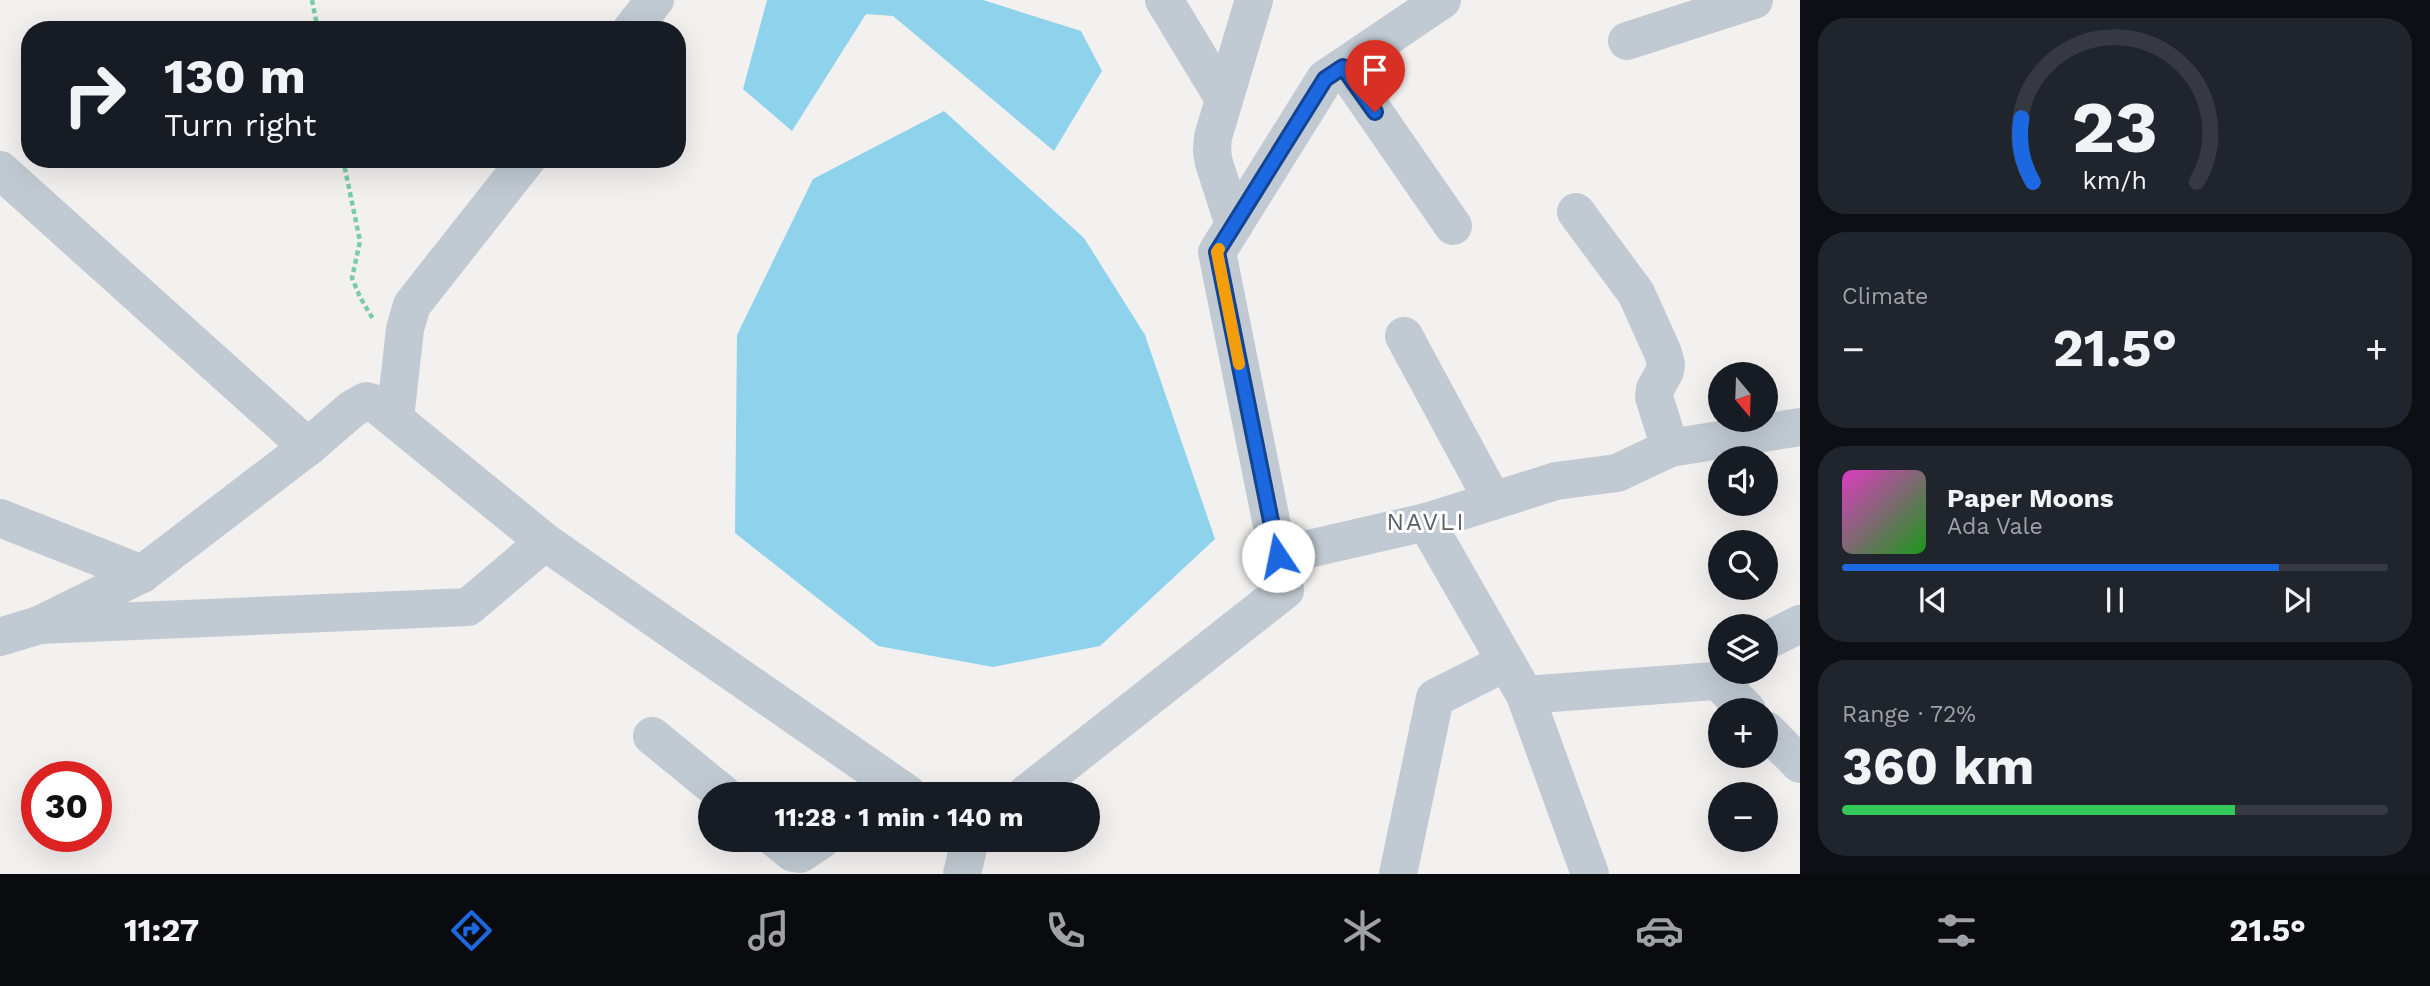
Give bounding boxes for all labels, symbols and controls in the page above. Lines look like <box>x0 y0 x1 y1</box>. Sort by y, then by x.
pin <box>1345 40 1405 112</box>
text: 130 m <box>164 47 306 105</box>
icon: right <box>49 49 140 140</box>
icon: arrive <box>1356 51 1394 89</box>
text: 23 <box>2072 84 2158 170</box>
text: Turn right <box>164 106 316 144</box>
text: km/h <box>2083 166 2147 195</box>
text: Climate <box>1842 283 1928 310</box>
text: 21.5° <box>2053 318 2177 379</box>
text: − <box>1842 327 1865 371</box>
text: + <box>2365 327 2388 371</box>
north arrow <box>1708 362 1778 432</box>
map controls <box>1708 362 1778 852</box>
button: sound <box>1708 446 1778 516</box>
text: Paper Moons <box>1947 483 2114 513</box>
district label: NAVLI <box>1386 508 1466 536</box>
text: Ada Vale <box>1947 513 2043 540</box>
position arrow <box>1241 519 1315 593</box>
button: search <box>1708 530 1778 600</box>
icon: previous <box>1914 581 1952 619</box>
icon: pause <box>2096 581 2134 619</box>
icon: next <box>2278 581 2316 619</box>
button: layers <box>1708 614 1778 684</box>
button: + <box>1708 698 1778 768</box>
text: Range · 72% <box>1842 701 1976 728</box>
text: 360 km <box>1842 736 2035 797</box>
speed limit sign: 30 <box>21 761 112 852</box>
button: − <box>1708 782 1778 852</box>
text: 11:28 · 1 min · 140 m <box>774 802 1024 832</box>
icon: directions <box>447 906 496 955</box>
icon: music <box>744 906 793 955</box>
icon: phone <box>1041 906 1090 955</box>
icon: climate <box>1338 906 1387 955</box>
icon: car <box>1635 906 1684 955</box>
icon: filters <box>1932 906 1981 955</box>
text: 11:27 <box>124 911 199 949</box>
text: 21.5° <box>2229 911 2306 949</box>

